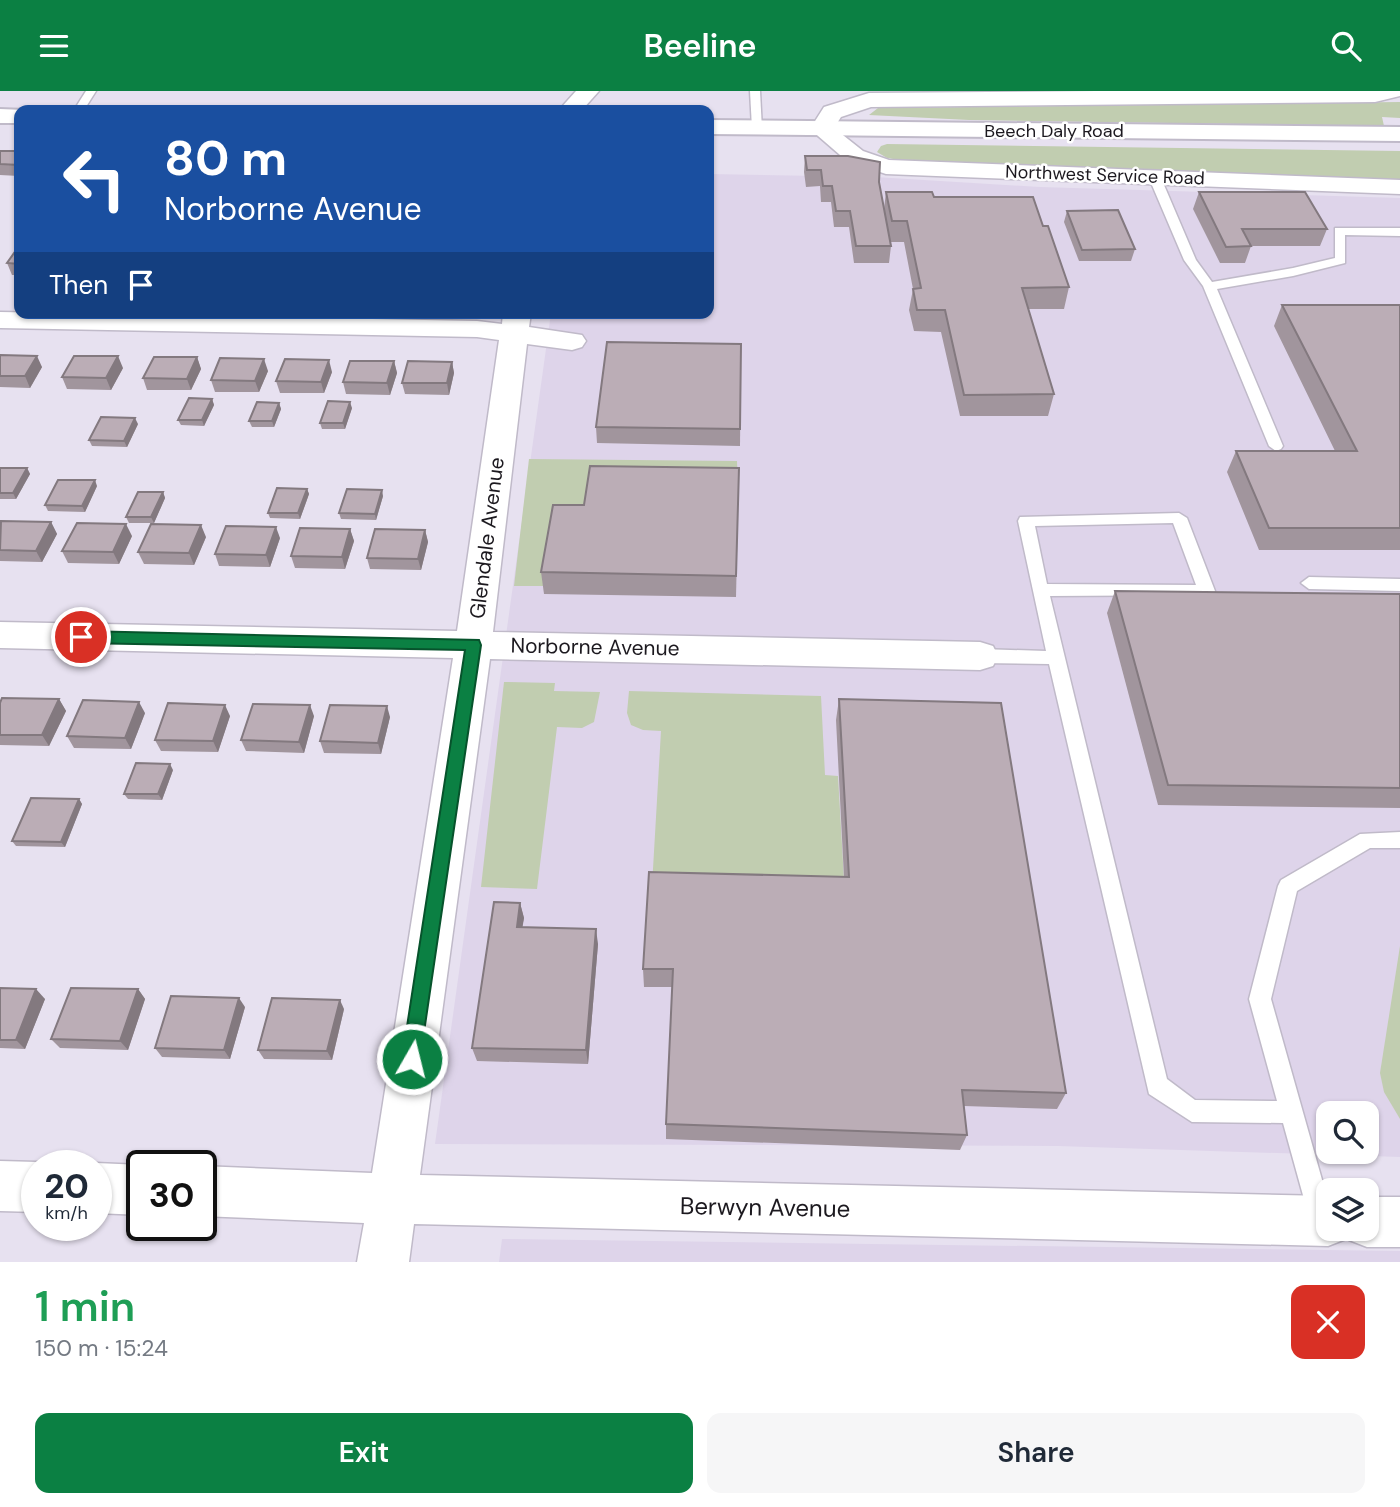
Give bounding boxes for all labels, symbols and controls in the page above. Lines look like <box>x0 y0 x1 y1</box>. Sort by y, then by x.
text: Beeline <box>644 25 756 67</box>
icon: menu <box>35 27 73 65</box>
icon: search <box>1327 27 1365 65</box>
street label: Beech Daly Road <box>984 119 1124 143</box>
text: 80 m <box>164 126 287 190</box>
icon: left <box>49 133 140 224</box>
street label: Northwest Service Road <box>1005 160 1205 190</box>
text: Norborne Avenue <box>164 188 422 230</box>
icon: arrive <box>122 266 160 304</box>
text: Then <box>49 268 108 302</box>
street label: Glendale Avenue <box>463 455 511 620</box>
pin <box>51 607 111 667</box>
icon: arrive <box>62 618 100 656</box>
street label: Norborne Avenue <box>510 632 680 662</box>
position arrow <box>375 1022 449 1096</box>
map controls <box>1316 1101 1379 1241</box>
button: search <box>1316 1101 1379 1164</box>
speed limit sign: 30 <box>126 1150 217 1241</box>
text: 20 <box>44 1163 89 1209</box>
button: layers <box>1316 1178 1379 1241</box>
street label: Berwyn Avenue <box>680 1190 850 1224</box>
text: km/h <box>45 1201 88 1225</box>
text: 1 min <box>35 1279 135 1334</box>
button: close <box>1291 1285 1365 1359</box>
text: 150 m · 15:24 <box>35 1333 168 1363</box>
button: Exit <box>35 1413 693 1493</box>
button: Share <box>707 1413 1365 1493</box>

